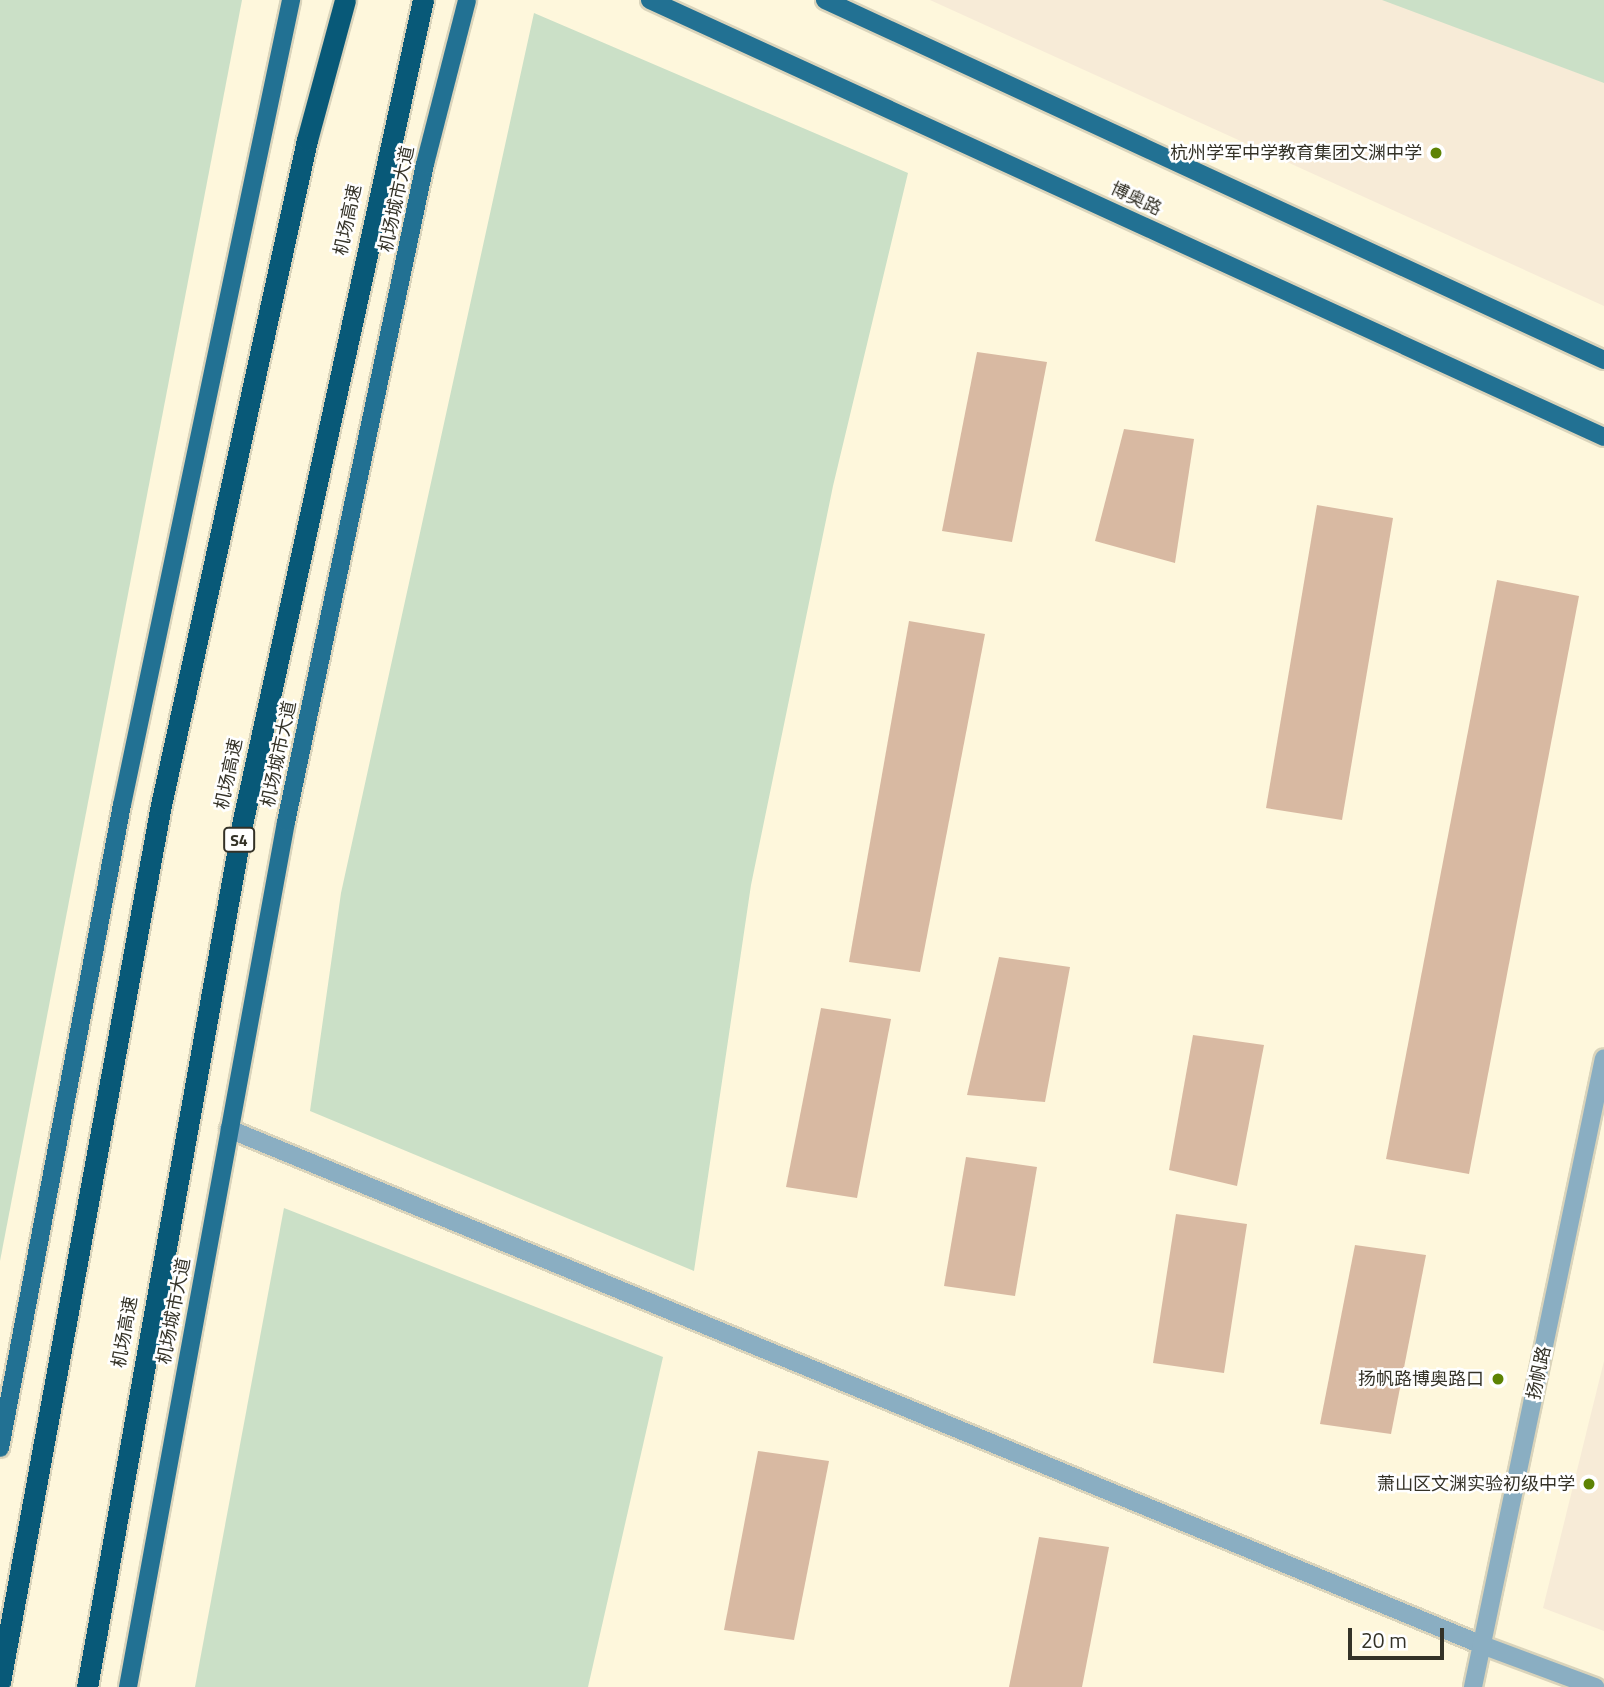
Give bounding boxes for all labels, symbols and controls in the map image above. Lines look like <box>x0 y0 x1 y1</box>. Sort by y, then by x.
place label: 杭州学军中学教育集团文渊中学 <box>1170 142 1422 164</box>
street label: 机场城市大道 <box>375 144 419 254</box>
marker: 杭州学军中学教育集团文渊中学 <box>1428 145 1444 161</box>
street label: 博奥路 <box>1107 178 1165 220</box>
street label: 机场高速 <box>330 183 366 257</box>
street label: 机场城市大道 <box>257 699 301 809</box>
street label: 机场高速 <box>211 737 247 811</box>
road number: S4 <box>222 828 256 852</box>
street label: 机场城市大道 <box>153 1256 195 1366</box>
street label: 机场高速 <box>108 1295 142 1369</box>
street label: 扬帆路 <box>1523 1344 1555 1402</box>
place label: 扬帆路博奥路口 <box>1358 1368 1484 1390</box>
marker: 扬帆路博奥路口 <box>1490 1371 1506 1387</box>
place label: 萧山区文渊实验初级中学 <box>1377 1473 1575 1495</box>
marker: 萧山区文渊实验初级中学 <box>1581 1476 1597 1492</box>
scale bar <box>1352 1614 1448 1658</box>
text: 20 m <box>1361 1624 1407 1656</box>

